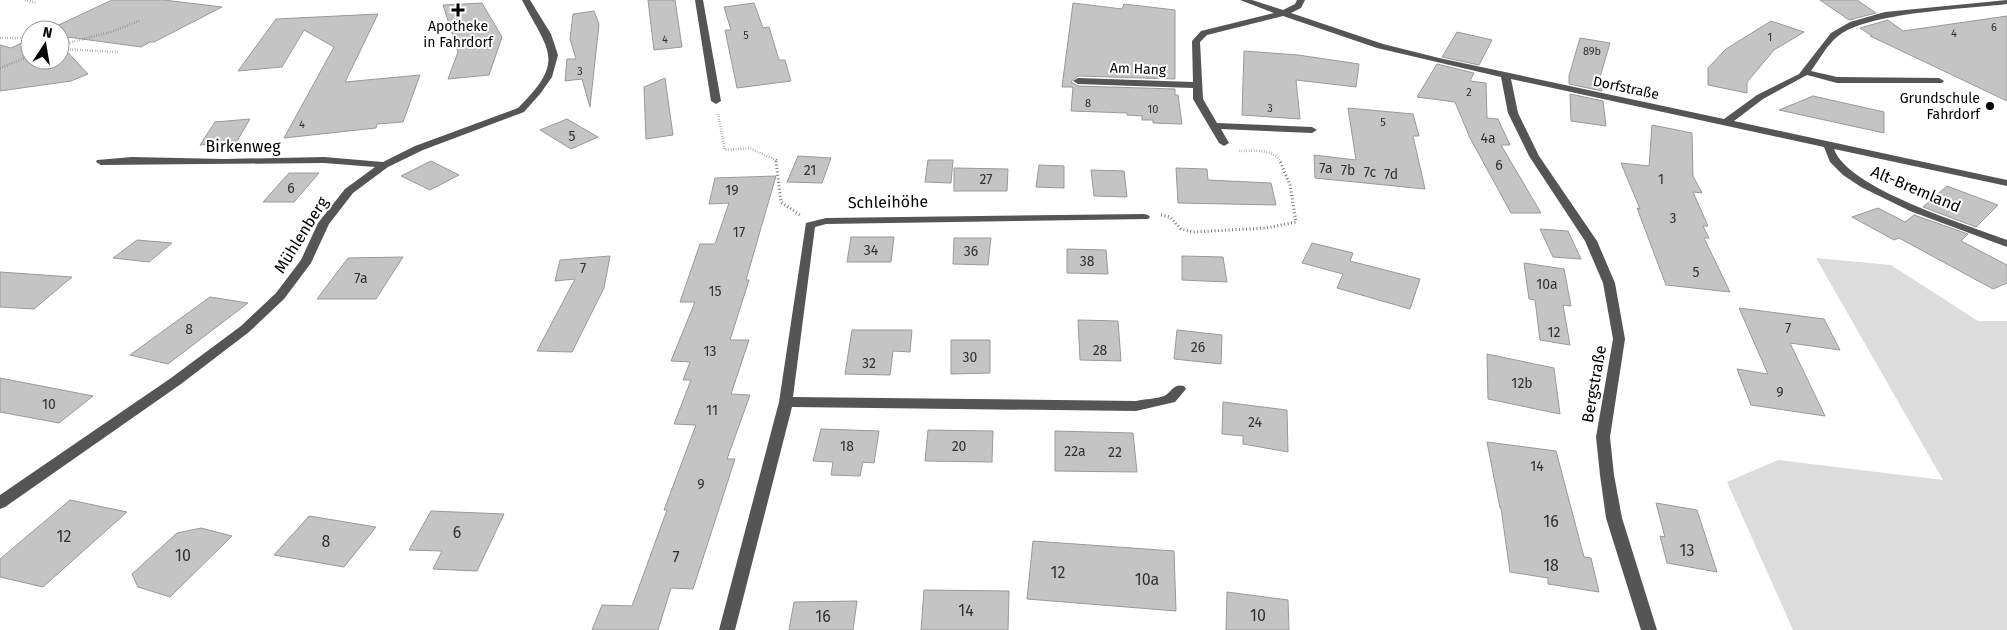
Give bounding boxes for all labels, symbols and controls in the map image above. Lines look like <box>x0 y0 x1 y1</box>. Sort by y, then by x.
marker: Apotheke in Fahrdorf <box>452 4 464 16</box>
place label: Apotheke in Fahrdorf <box>423 18 494 51</box>
north arrow <box>20 20 70 70</box>
house number: 6 <box>1991 21 1997 34</box>
text: N <box>41 23 54 42</box>
house number: 4 <box>1951 27 1957 40</box>
house number: 5 <box>743 29 749 42</box>
house number: 1 <box>1768 31 1772 44</box>
house number: 4 <box>662 33 668 46</box>
house number: 89b <box>1583 45 1601 58</box>
street label: Am Hang <box>1110 60 1167 79</box>
house number: 3 <box>577 65 583 78</box>
street label: Dorfstraße <box>1591 73 1661 103</box>
house number: 2 <box>1466 86 1472 99</box>
place label: Grundschule Fahrdorf <box>1900 90 1981 123</box>
house number: 8 <box>1085 97 1091 110</box>
marker: Grundschule Fahrdorf <box>1984 100 1996 112</box>
house number: 3 <box>1267 102 1273 115</box>
house number: 10 <box>1148 103 1158 116</box>
house number: 5 <box>1380 116 1386 129</box>
house number: 4 <box>299 118 305 131</box>
house number: 5 <box>568 128 576 145</box>
house number: 4a <box>1480 130 1496 147</box>
street label: Birkenweg <box>205 137 281 156</box>
house number: 6 <box>1495 157 1503 174</box>
house number: 7a <box>1319 160 1333 177</box>
house number: 21 <box>804 162 816 179</box>
house number: 7b <box>1341 162 1355 179</box>
street label: Alt-Bremland <box>1868 162 1964 216</box>
house number: 7c <box>1364 164 1377 181</box>
house number: 7d <box>1384 166 1398 183</box>
house number: 27 <box>979 171 993 188</box>
house number: 1 <box>1658 171 1664 188</box>
house number: 6 <box>287 180 295 197</box>
house number: 19 <box>725 182 739 199</box>
street label: Schleihöhe <box>848 192 928 212</box>
street label: Mühlenberg <box>270 193 332 277</box>
house number: 3 <box>1670 210 1677 227</box>
house number: 17 <box>733 224 745 241</box>
house number: 34 <box>864 242 879 259</box>
house number: 36 <box>964 243 978 260</box>
house number: 38 <box>1080 253 1095 270</box>
house number: 7 <box>580 260 586 277</box>
house number: 5 <box>1692 264 1700 281</box>
house number: 7a <box>354 270 368 287</box>
house number: 10a <box>1536 276 1558 293</box>
house number: 15 <box>708 283 722 300</box>
house number: 7 <box>1785 320 1791 337</box>
house number: 8 <box>185 321 193 338</box>
house number: 12 <box>1548 324 1561 341</box>
house number: 26 <box>1191 339 1205 356</box>
house number: 28 <box>1093 342 1108 359</box>
house number: 13 <box>703 343 717 360</box>
street label: Bergstraße <box>1578 344 1610 424</box>
house number: 30 <box>963 349 978 366</box>
house number: 32 <box>862 355 876 372</box>
house number: 12b <box>1511 375 1533 392</box>
house number: 9 <box>1776 384 1784 401</box>
house number: 10 <box>42 396 56 413</box>
house number: 11 <box>706 402 718 419</box>
house number: 24 <box>1248 414 1263 431</box>
house number: 18 <box>840 438 854 455</box>
house number: 20 <box>952 438 967 455</box>
house number: 22a <box>1064 443 1086 460</box>
house number: 22 <box>1108 444 1122 461</box>
house number: 14 <box>1530 458 1544 475</box>
house number: 9 <box>697 476 705 493</box>
house number: 16 <box>1543 512 1559 531</box>
house number: 6 <box>453 523 461 542</box>
house number: 12 <box>57 527 71 546</box>
house number: 8 <box>322 532 331 551</box>
house number: 13 <box>1680 541 1694 560</box>
house number: 10 <box>175 546 191 565</box>
house number: 7 <box>672 548 680 567</box>
house number: 18 <box>1543 556 1559 575</box>
house number: 12 <box>1051 563 1065 582</box>
house number: 10a <box>1135 570 1159 589</box>
house number: 14 <box>958 601 974 620</box>
house number: 10 <box>1250 606 1266 625</box>
house number: 16 <box>815 607 831 626</box>

